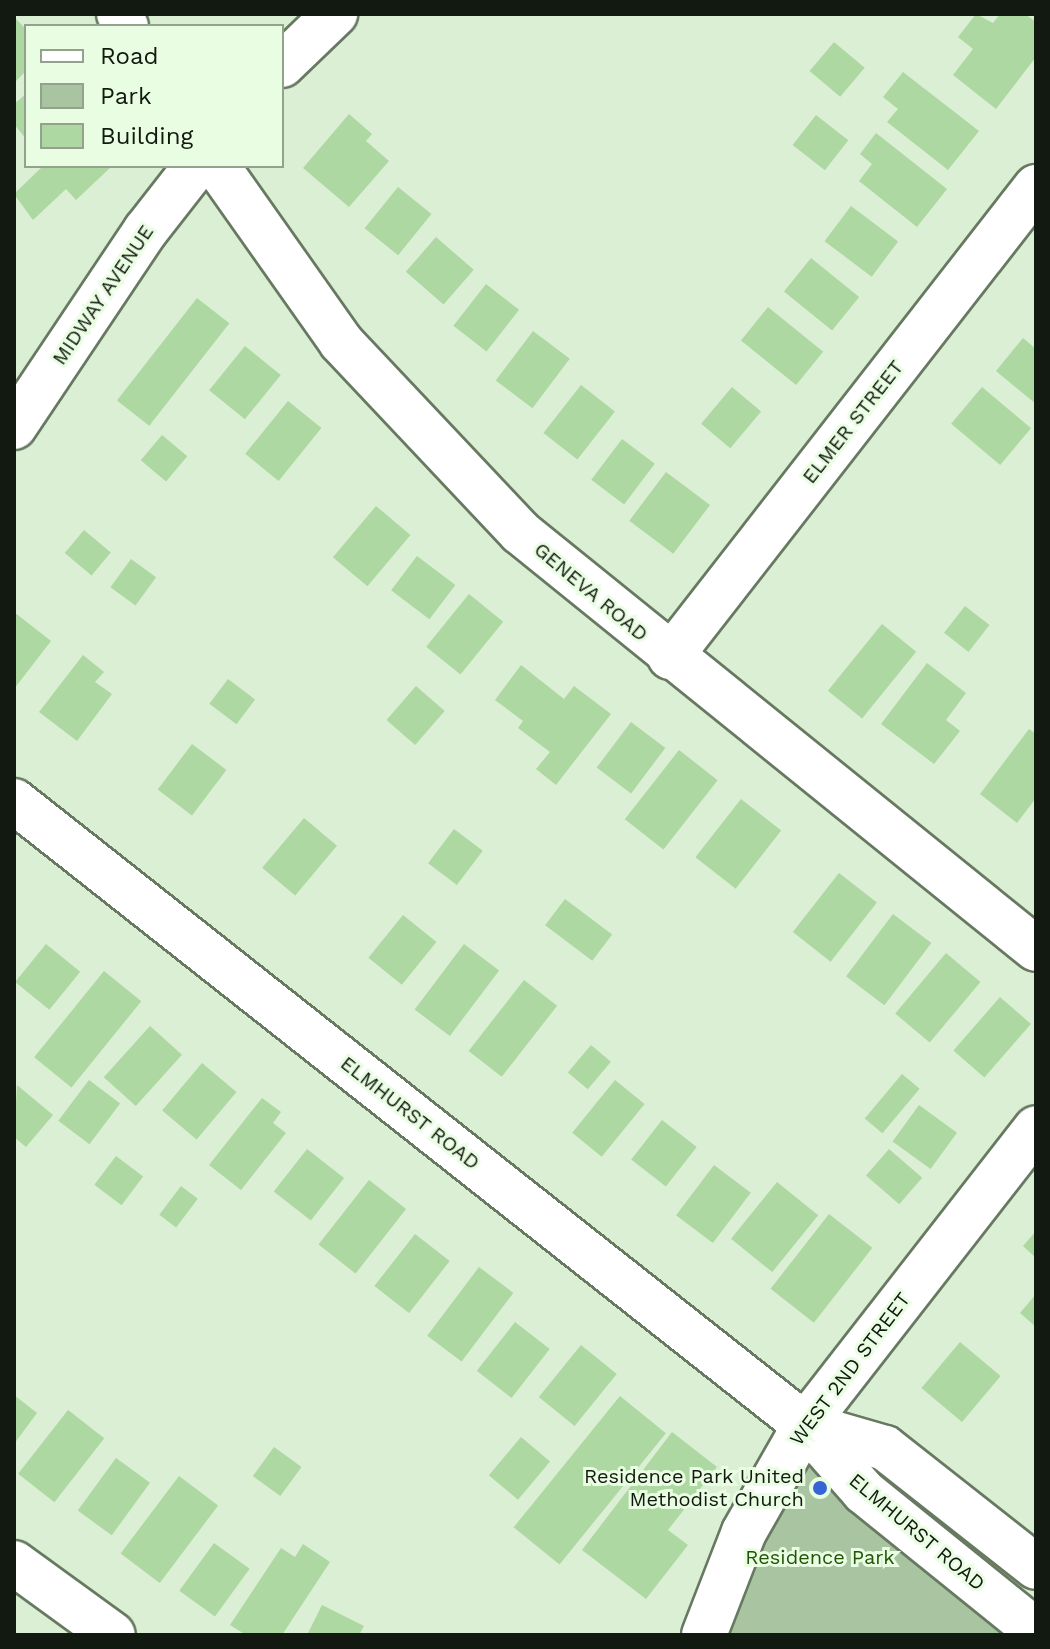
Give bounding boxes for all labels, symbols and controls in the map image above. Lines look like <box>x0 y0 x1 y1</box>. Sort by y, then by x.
legend <box>24 24 284 168</box>
text: Road <box>100 42 159 70</box>
text: Park <box>100 82 152 110</box>
text: Building <box>100 122 193 150</box>
street label: MIDWAY AVENUE <box>47 220 159 370</box>
street label: ELMER STREET <box>797 356 909 488</box>
street label: GENEVA ROAD <box>529 537 653 647</box>
street label: ELMHURST ROAD <box>335 1051 485 1175</box>
street label: WEST 2ND STREET <box>784 1288 916 1450</box>
place label: Residence Park United Methodist Church <box>584 1464 804 1511</box>
street label: ELMHURST ROAD <box>844 1468 990 1596</box>
marker: Residence Park United Methodist Church <box>811 1479 829 1497</box>
park label: Residence Park <box>745 1545 895 1569</box>

